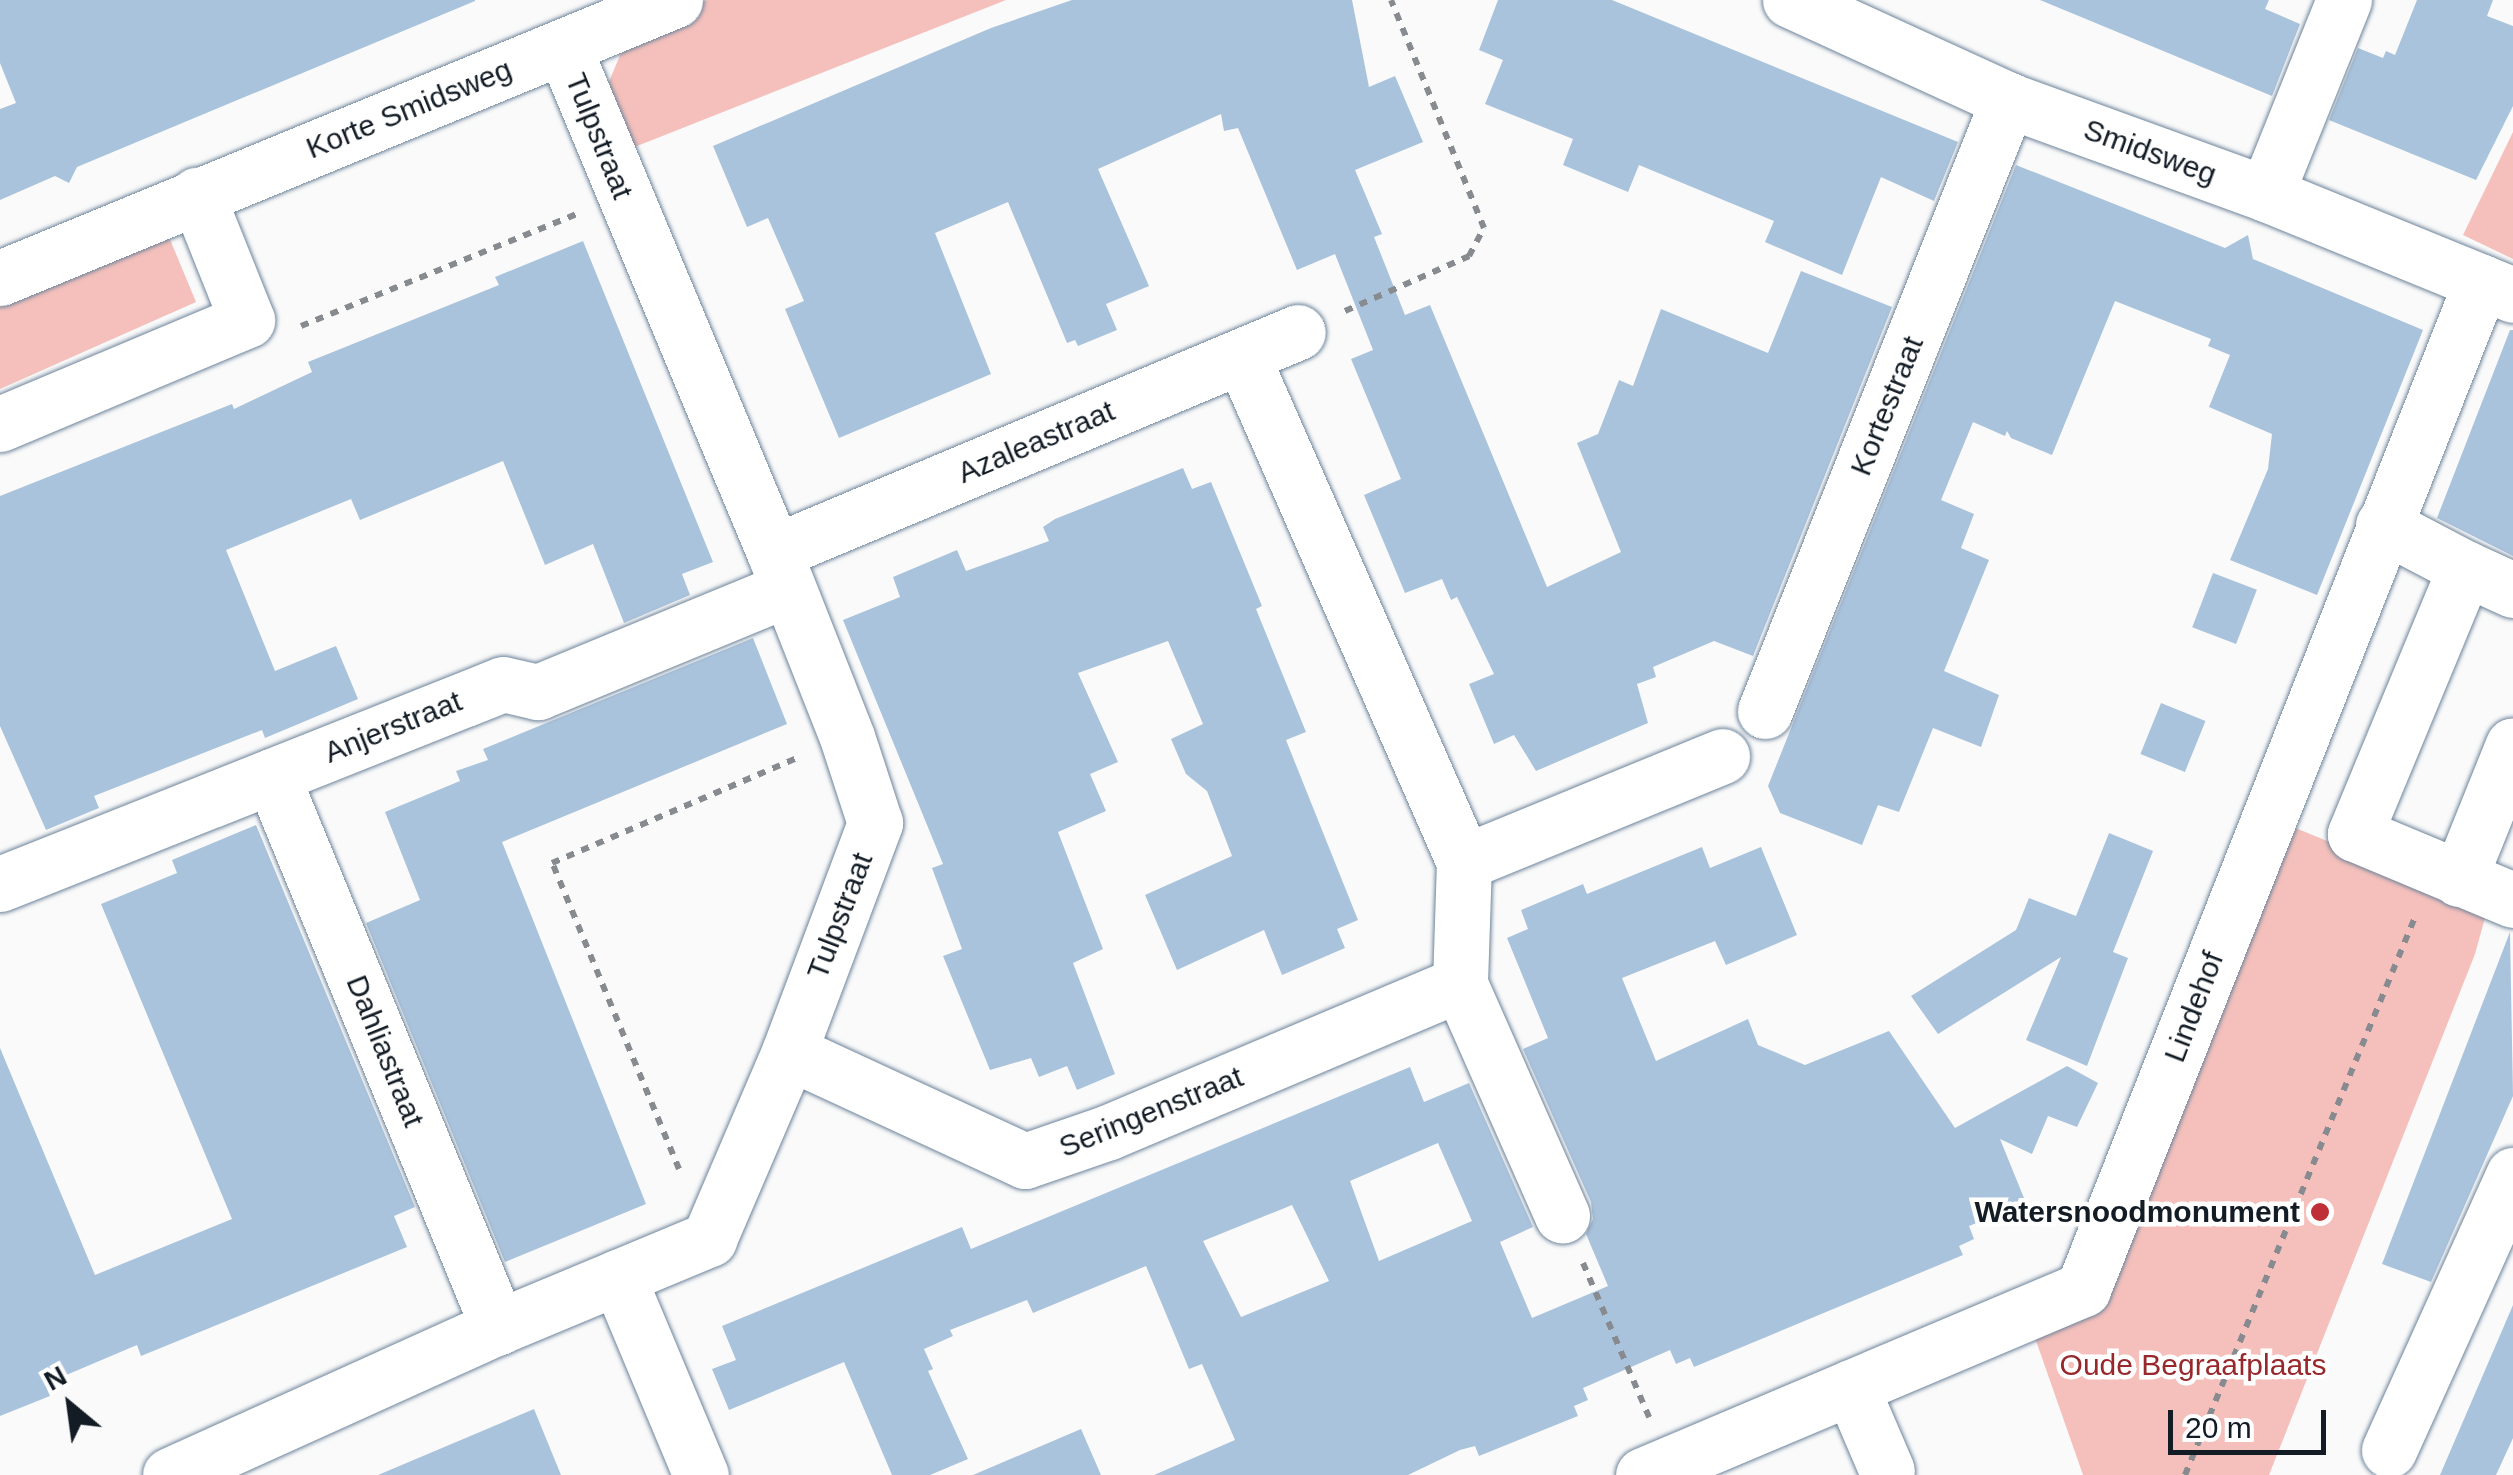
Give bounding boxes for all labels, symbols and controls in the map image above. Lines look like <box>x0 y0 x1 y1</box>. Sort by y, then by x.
street label: Korte Smidsweg <box>301 51 517 167</box>
street label: Tulpstraat <box>558 68 640 204</box>
street label: Smidsweg <box>2079 111 2221 193</box>
street label: Kortestraat <box>1843 331 1931 481</box>
street label: Azaleastraat <box>952 393 1120 491</box>
street label: Anjerstraat <box>319 683 467 771</box>
street label: Tulpstraat <box>799 848 881 984</box>
street label: Lindehof <box>2157 947 2231 1067</box>
street label: Dahliastraat <box>338 970 432 1132</box>
street label: Seringenstraat <box>1054 1059 1248 1165</box>
place label: Watersnoodmonument <box>1974 1194 2300 1230</box>
marker: Watersnoodmonument <box>2309 1201 2331 1223</box>
park label: Oude Begraafplaats <box>2060 1347 2326 1383</box>
north arrow <box>20 1355 120 1455</box>
text: N <box>39 1360 72 1397</box>
scale bar <box>2173 1390 2330 1452</box>
text: 20 m <box>2185 1411 2252 1444</box>

